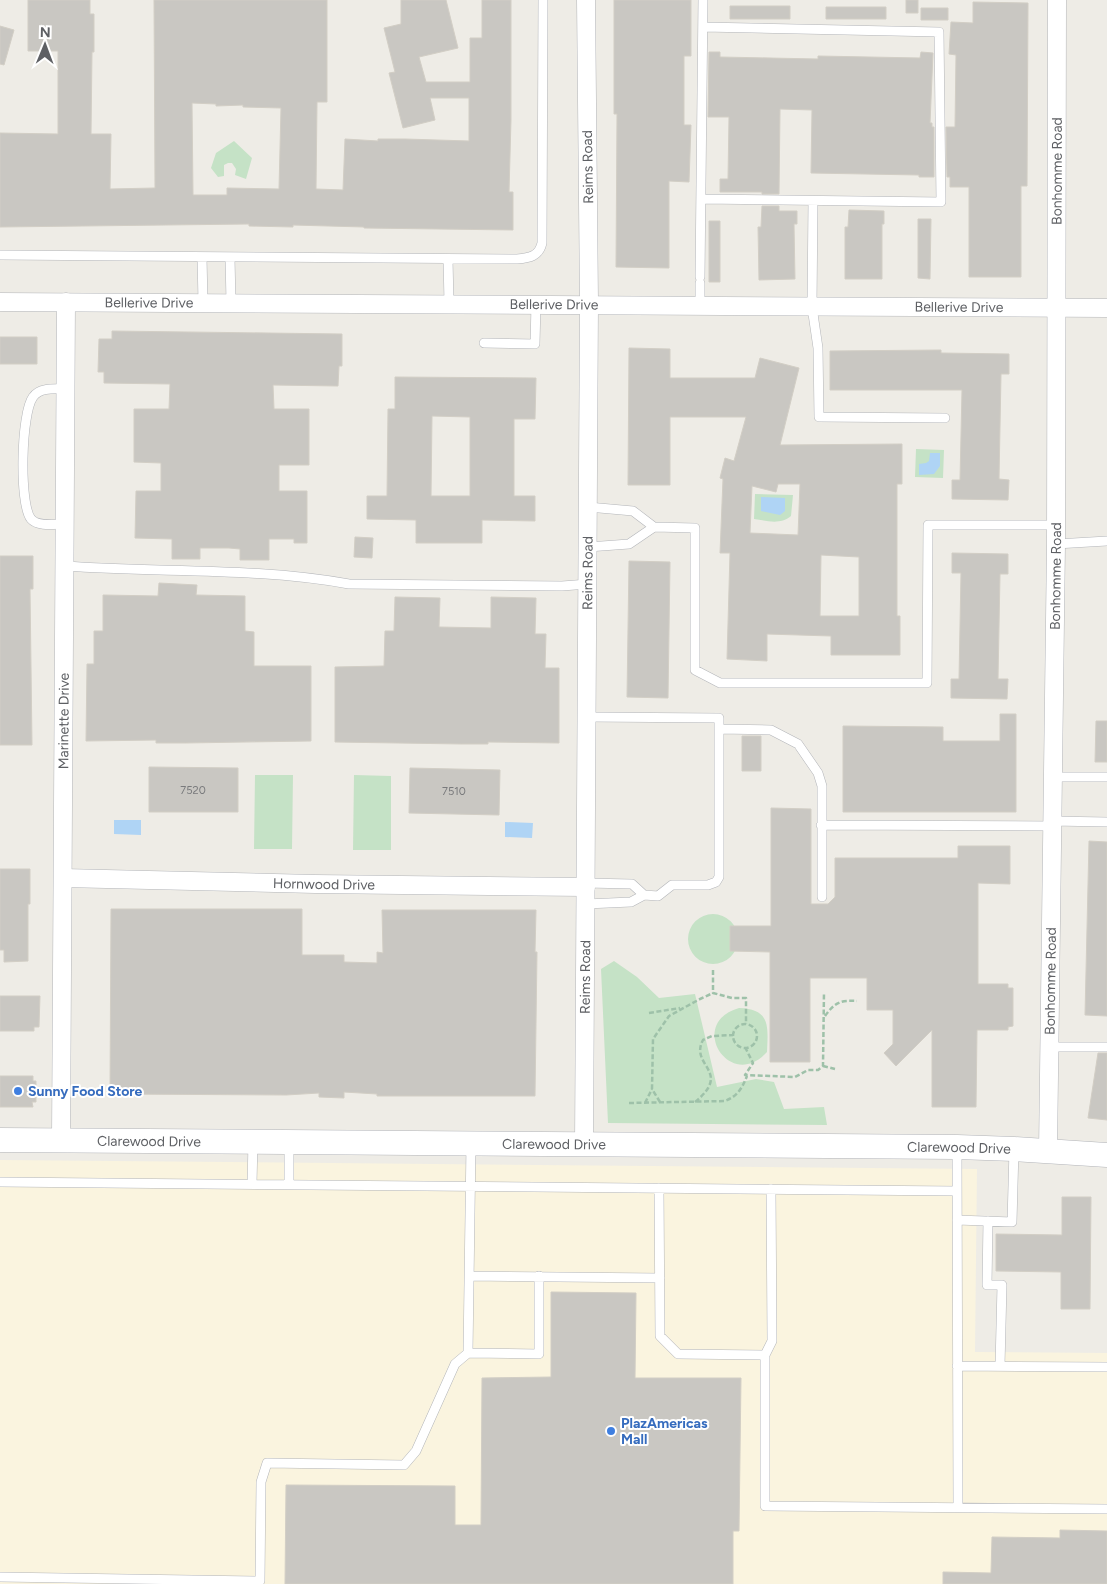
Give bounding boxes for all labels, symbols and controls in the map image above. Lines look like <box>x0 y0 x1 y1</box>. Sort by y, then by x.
north arrow <box>20 20 70 70</box>
text: N <box>40 24 51 41</box>
street label: Bonhomme Road <box>1048 117 1065 225</box>
street label: Reims Road <box>579 130 597 204</box>
street label: Bellerive Drive <box>105 294 194 311</box>
street label: Bellerive Drive <box>510 296 599 313</box>
street label: Bellerive Drive <box>915 298 1004 316</box>
street label: Bonhomme Road <box>1046 522 1065 630</box>
street label: Reims Road <box>579 536 596 610</box>
street label: Marinette Drive <box>55 672 72 769</box>
house number: 7520 <box>180 784 206 797</box>
house number: 7510 <box>442 785 466 798</box>
street label: Hornwood Drive <box>273 874 375 893</box>
street label: Bonhomme Road <box>1041 927 1059 1035</box>
street label: Reims Road <box>576 940 594 1014</box>
place label: Sunny Food Store <box>28 1083 143 1100</box>
marker: Sunny Food Store <box>12 1085 24 1097</box>
street label: Clarewood Drive <box>97 1132 201 1150</box>
street label: Clarewood Drive <box>502 1135 606 1153</box>
street label: Clarewood Drive <box>907 1138 1011 1157</box>
place label: PlazAmericas Mall <box>621 1415 708 1448</box>
marker: PlazAmericas Mall <box>605 1425 617 1437</box>

